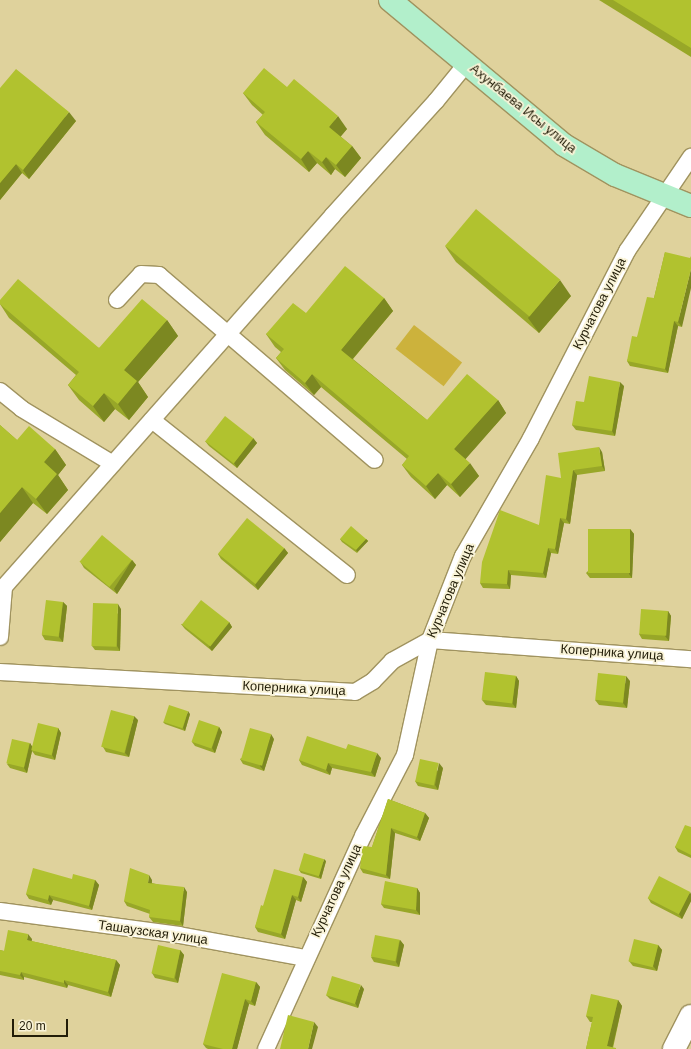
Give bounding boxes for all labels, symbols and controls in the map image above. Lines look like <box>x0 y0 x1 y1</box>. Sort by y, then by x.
street label: Ахунбаева Исы улица <box>467 61 579 157</box>
street label: Курчатова улица <box>570 255 630 353</box>
street label: Курчатова улица <box>424 541 478 641</box>
street label: Коперника улица <box>560 642 664 664</box>
street label: Коперника улица <box>242 679 346 699</box>
street label: Курчатова улица <box>309 842 365 940</box>
street label: Ташаузская улица <box>97 918 209 948</box>
scale bar <box>14 1011 70 1037</box>
text: 20 m <box>19 1019 46 1033</box>

